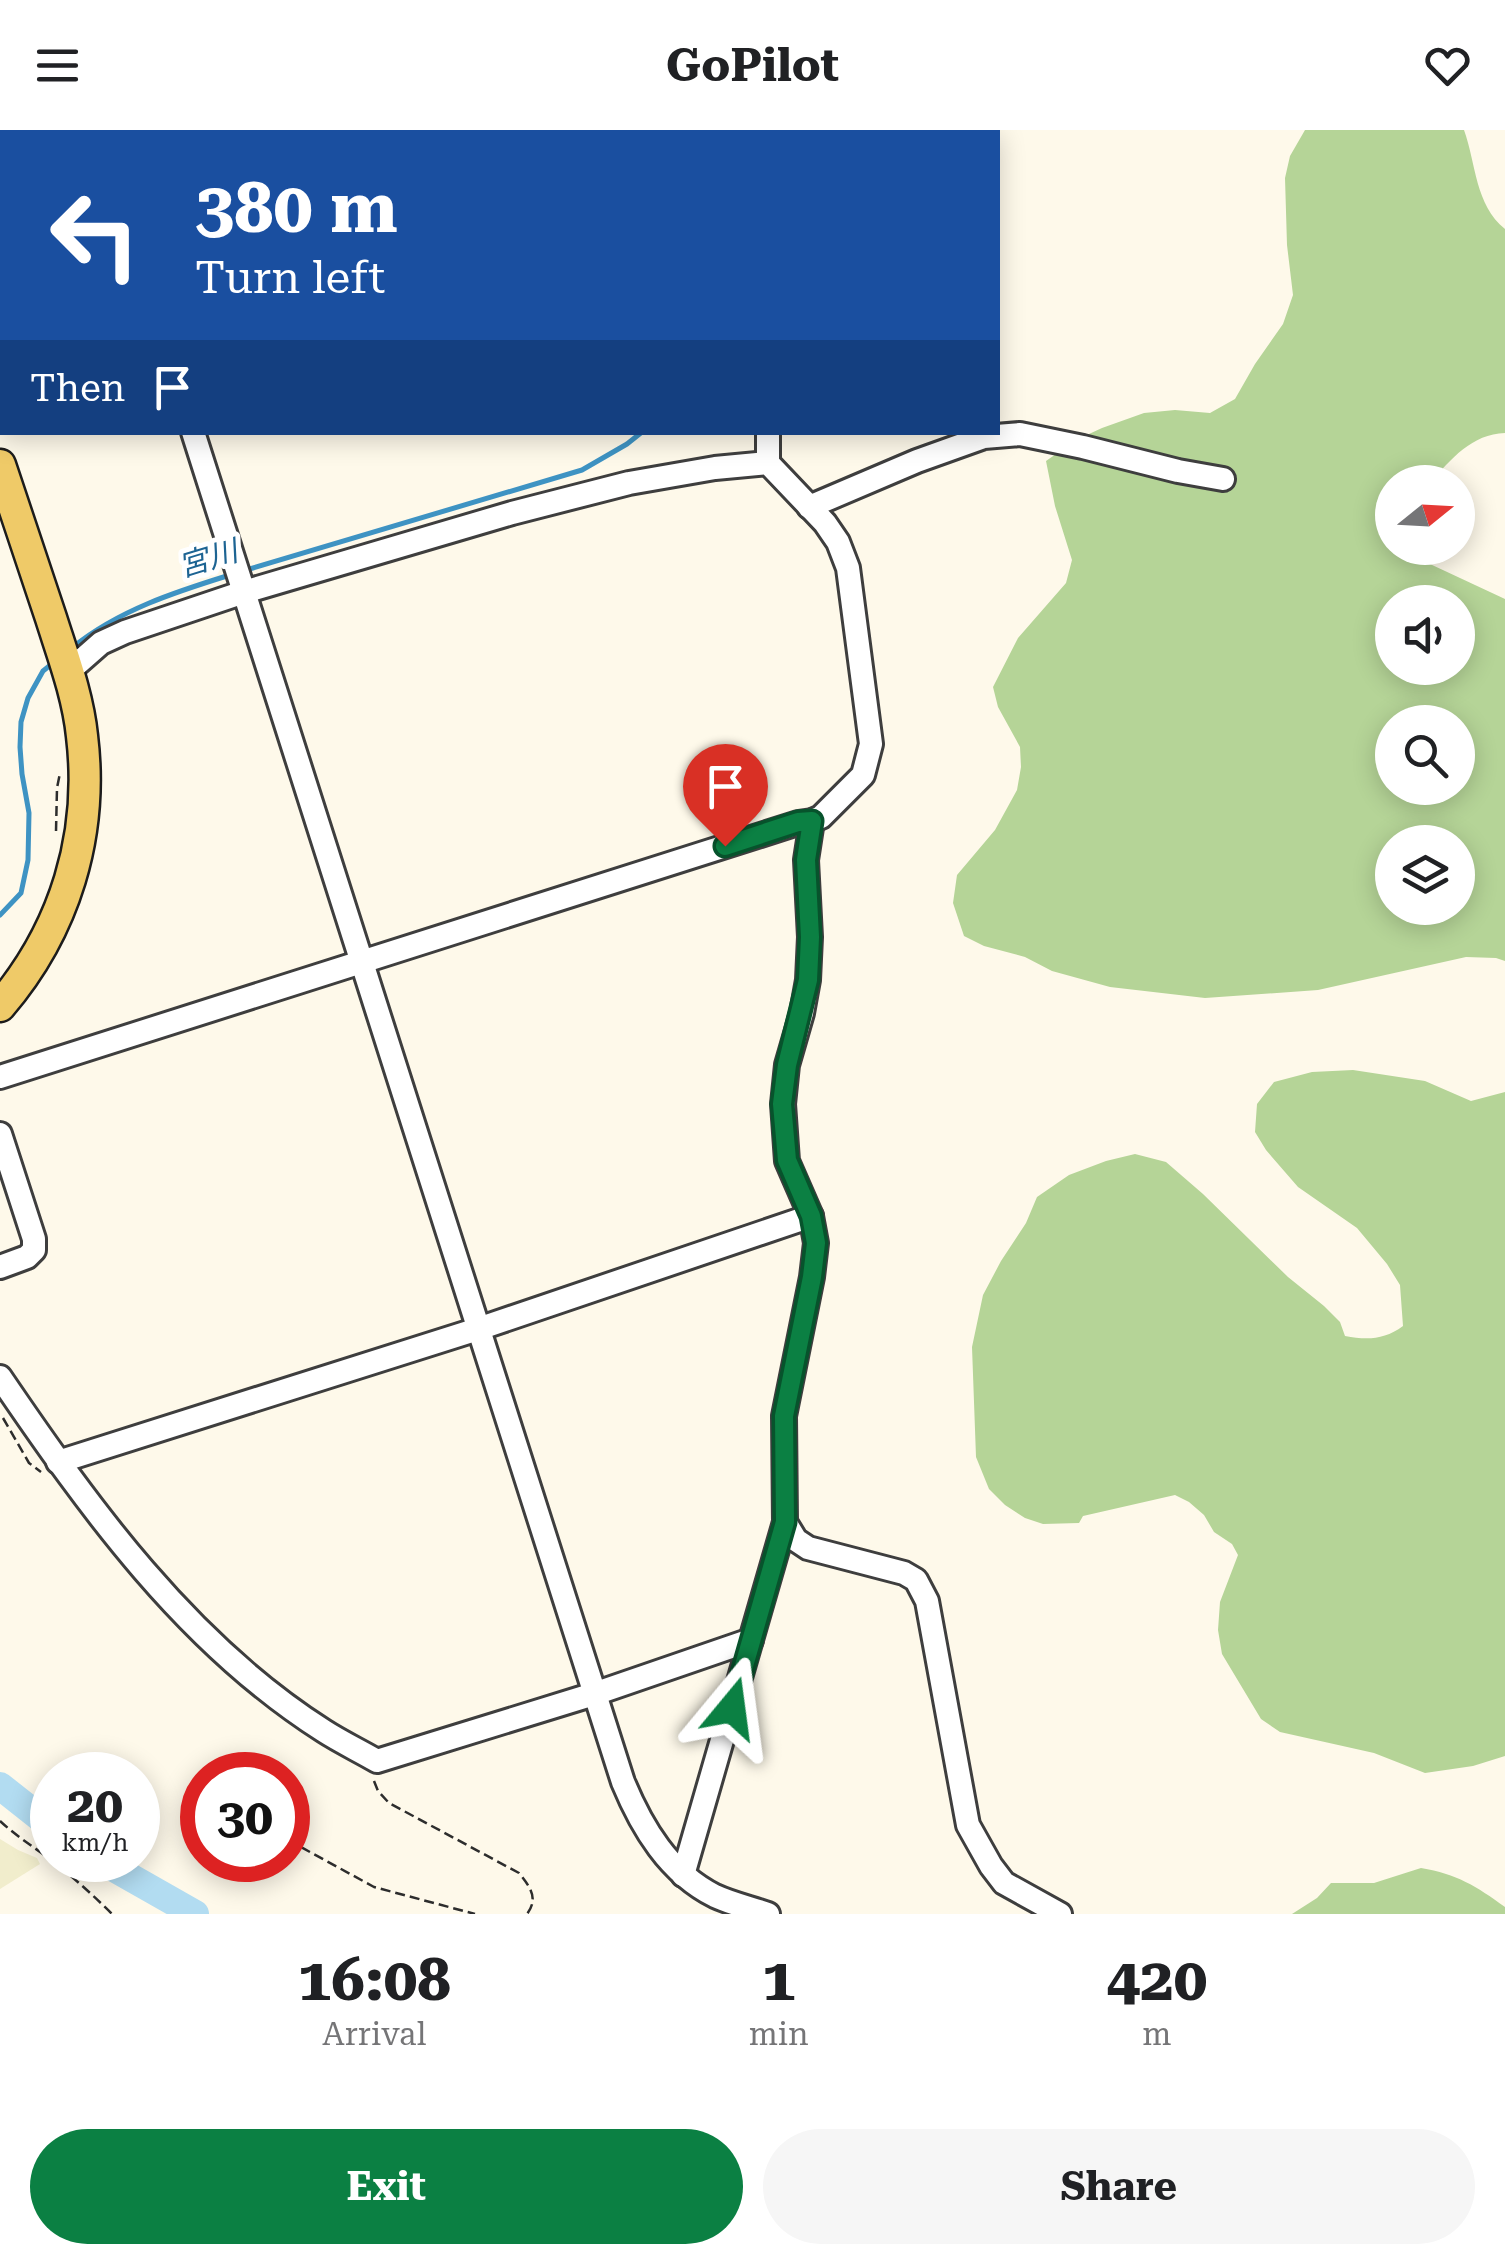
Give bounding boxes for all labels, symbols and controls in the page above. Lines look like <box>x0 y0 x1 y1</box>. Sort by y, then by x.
icon: menu <box>30 38 85 93</box>
icon: heart <box>1420 38 1475 93</box>
text: GoPilot <box>666 39 839 92</box>
text: 380 m <box>195 167 398 249</box>
icon: left <box>30 170 160 300</box>
text: Turn left <box>195 251 385 304</box>
icon: arrive <box>145 360 200 415</box>
text: Then <box>30 366 125 410</box>
north arrow <box>1375 465 1475 565</box>
map controls <box>1375 465 1475 925</box>
water label: 宮川 <box>174 532 245 584</box>
button: sound <box>1375 585 1475 685</box>
button: search <box>1375 705 1475 805</box>
pin <box>683 744 768 847</box>
icon: arrive <box>698 759 753 814</box>
button: layers <box>1375 825 1475 925</box>
position arrow <box>680 1656 784 1760</box>
speed limit sign: 30 <box>180 1752 310 1882</box>
text: 20 <box>67 1776 123 1834</box>
text: km/h <box>62 1828 128 1857</box>
text: 16:08 <box>298 1944 451 2015</box>
text: 1 <box>762 1944 795 2015</box>
text: 420 <box>1106 1944 1207 2015</box>
text: Arrival <box>322 2015 426 2053</box>
text: min <box>749 2015 809 2053</box>
text: m <box>1142 2015 1171 2053</box>
button: Exit <box>30 2129 743 2244</box>
button: Share <box>763 2129 1475 2244</box>

